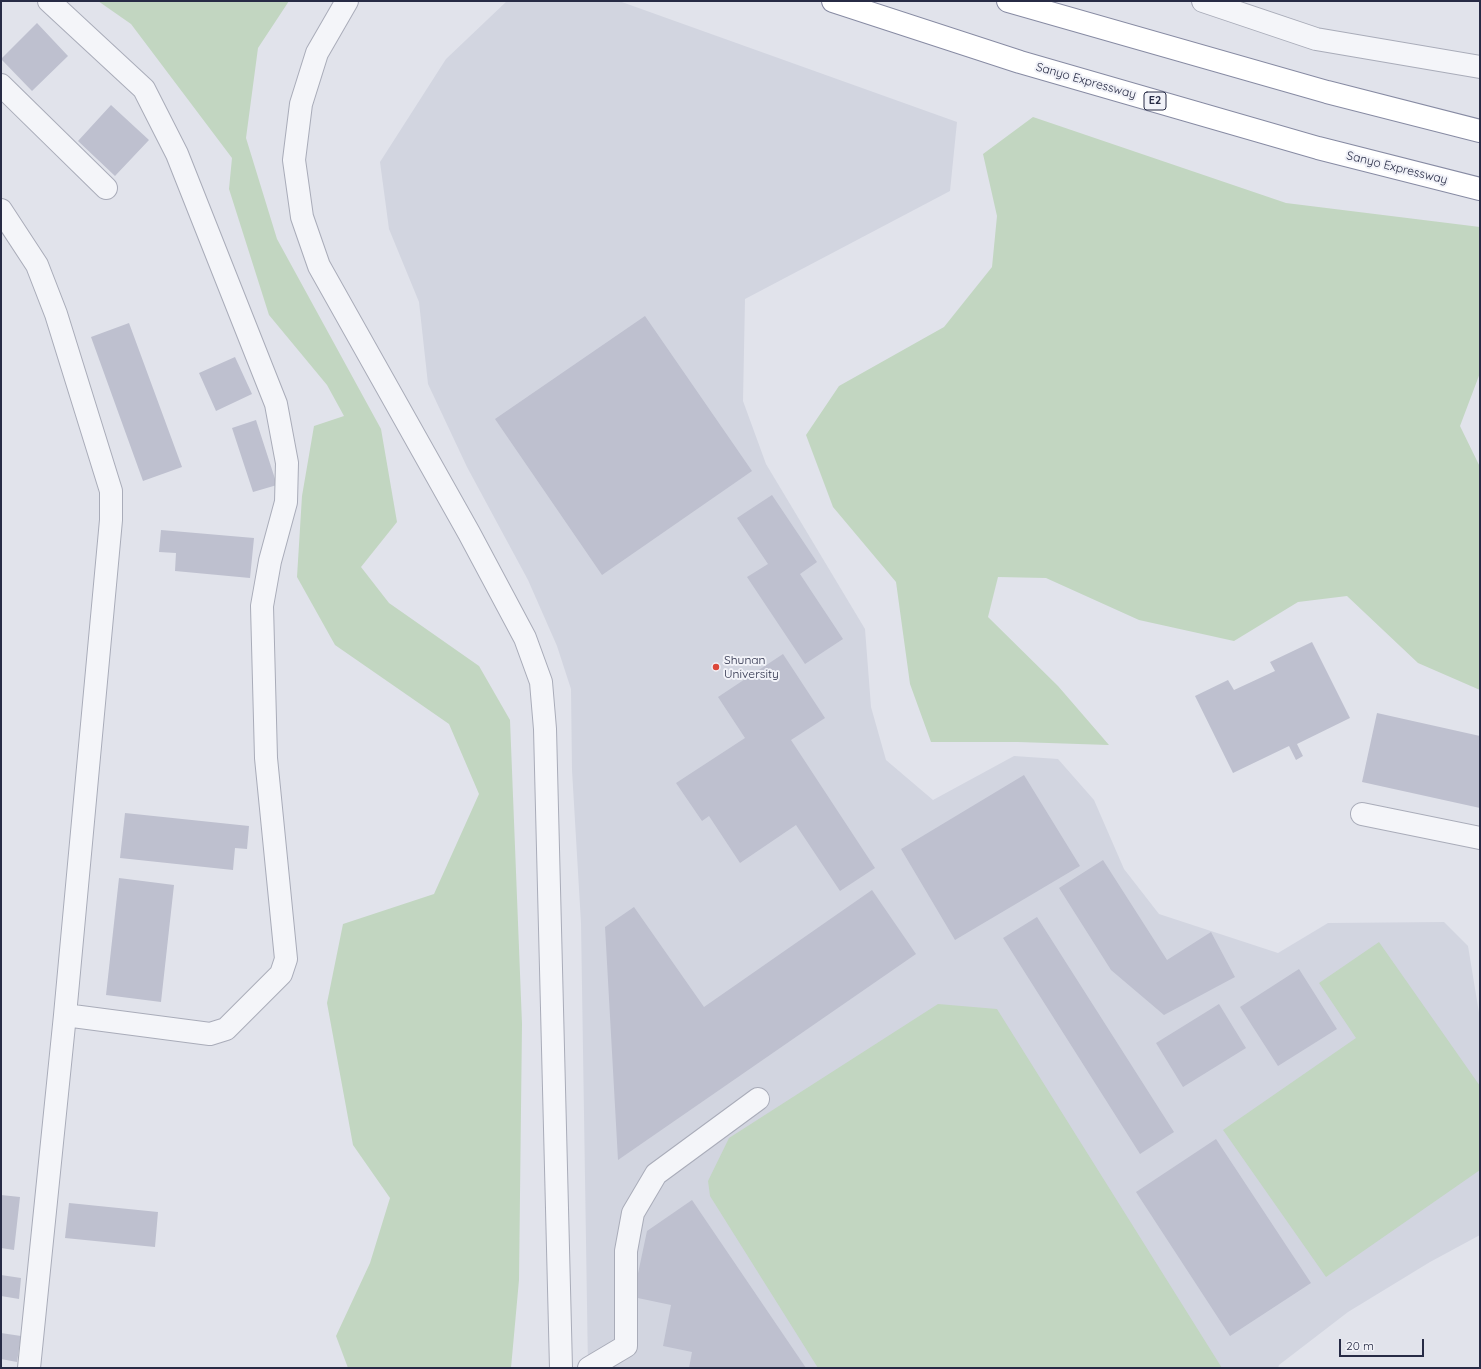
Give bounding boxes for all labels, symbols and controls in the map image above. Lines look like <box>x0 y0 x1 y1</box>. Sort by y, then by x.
street label: Sanyo Expressway <box>1034 60 1138 102</box>
road number: E2 <box>1144 92 1166 110</box>
street label: Sanyo Expressway <box>1345 148 1449 188</box>
place label: Shunan University <box>724 653 779 681</box>
marker: Shunan University <box>711 662 721 672</box>
scale bar <box>1341 1331 1426 1357</box>
text: 20 m <box>1346 1338 1374 1353</box>

